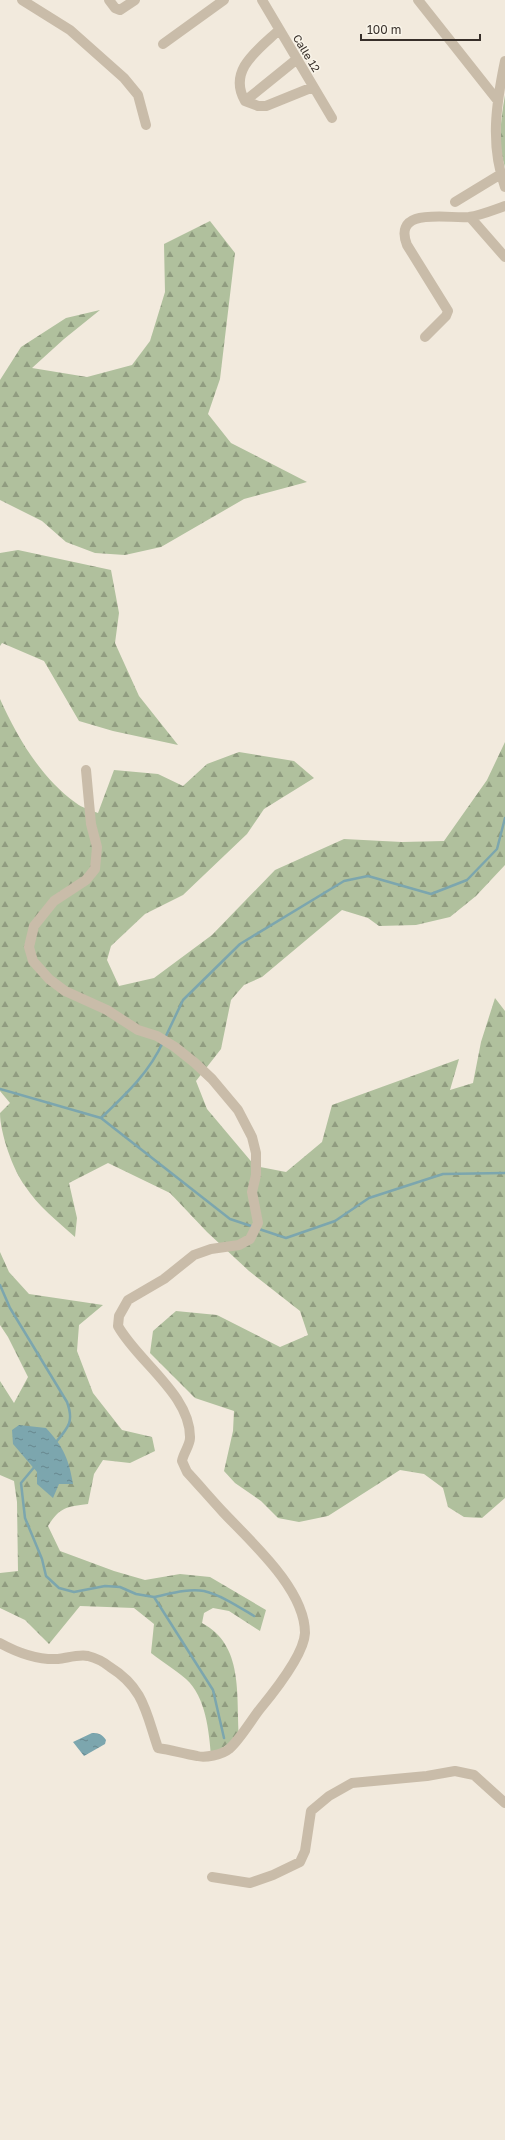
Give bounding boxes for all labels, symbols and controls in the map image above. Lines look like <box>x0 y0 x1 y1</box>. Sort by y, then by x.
scale bar <box>361 16 480 42</box>
text: 100 m <box>367 22 401 37</box>
street label: Calle 12 <box>291 32 323 74</box>

